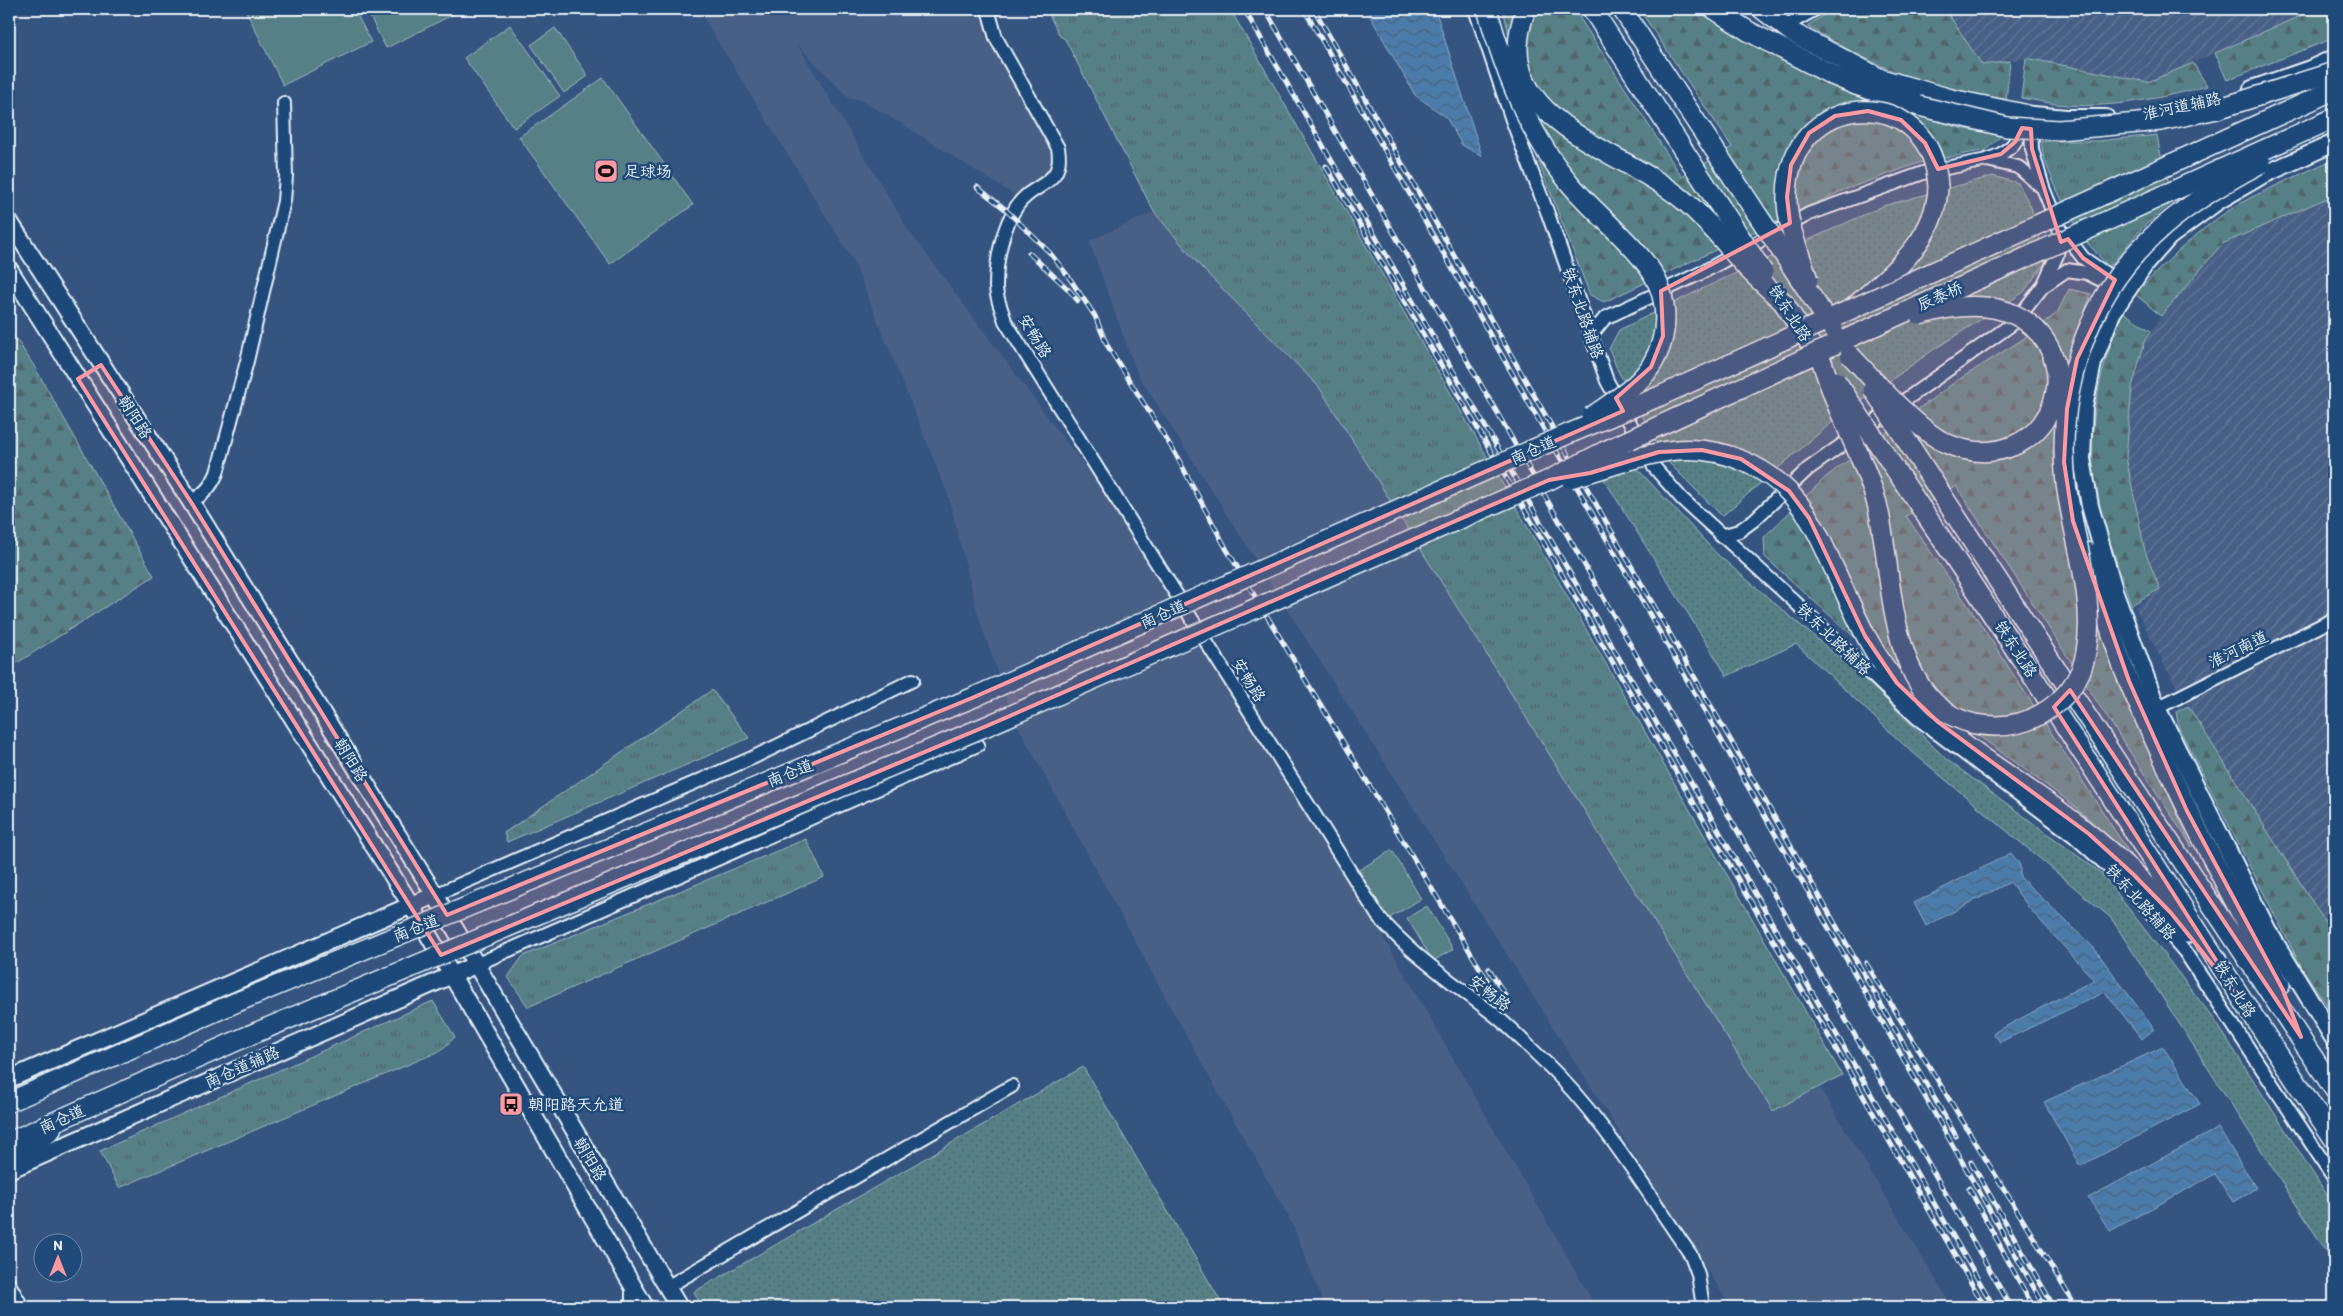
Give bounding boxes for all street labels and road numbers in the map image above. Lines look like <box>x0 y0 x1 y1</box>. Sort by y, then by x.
street label: 淮河道辅路 <box>2141 88 2223 124</box>
street label: 铁东北路辅路 <box>1558 265 1608 361</box>
street label: 辰泰桥 <box>1914 278 1966 314</box>
street label: 铁东北路 <box>1765 281 1815 345</box>
street label: 安畅路 <box>1014 311 1056 361</box>
street label: 朝阳路 <box>114 392 156 442</box>
street label: 南仓道 <box>1507 432 1559 468</box>
street label: 南仓道 <box>1137 596 1189 632</box>
street label: 铁东北路辅路 <box>1793 599 1875 679</box>
street label: 铁东北路 <box>1991 617 2041 681</box>
street label: 淮河南道 <box>2205 626 2271 672</box>
street label: 安畅路 <box>1228 655 1270 705</box>
street label: 朝阳路 <box>330 735 372 785</box>
street label: 南仓道 <box>764 755 816 791</box>
street label: 铁东北路辅路 <box>2102 860 2180 944</box>
street label: 南仓道 <box>390 910 442 946</box>
street label: 铁东北路 <box>2210 957 2260 1021</box>
street label: 安畅路 <box>1465 971 1515 1015</box>
street label: 南仓道辅路 <box>202 1042 282 1092</box>
street label: 南仓道 <box>36 1101 88 1137</box>
street label: 朝阳路 <box>569 1134 611 1184</box>

